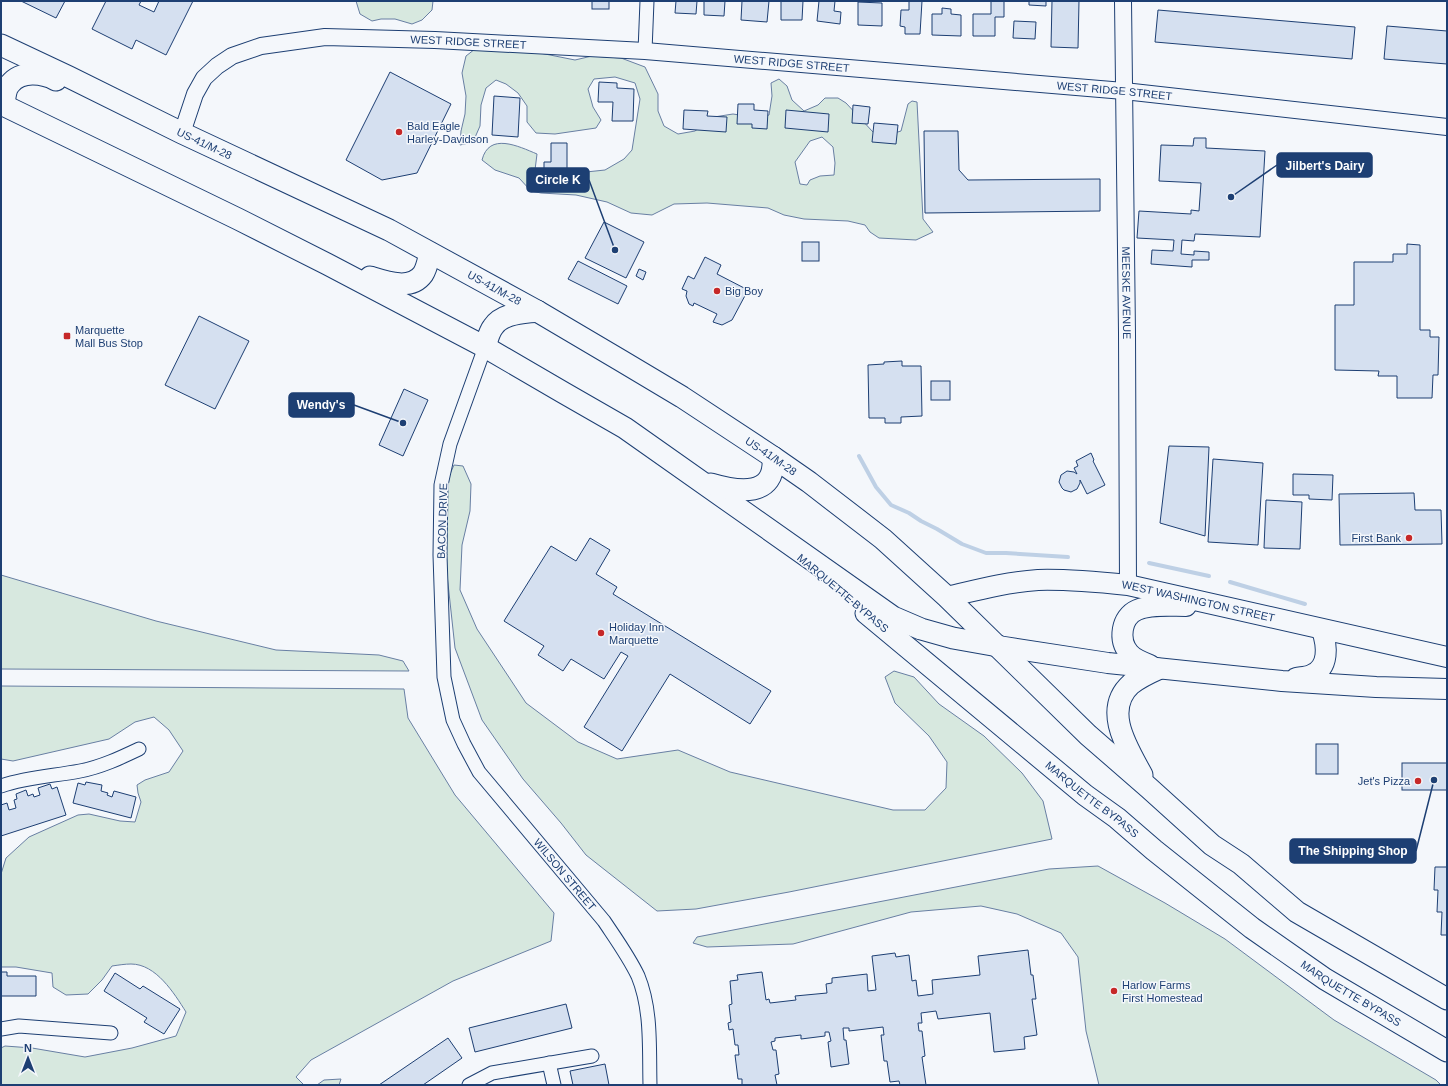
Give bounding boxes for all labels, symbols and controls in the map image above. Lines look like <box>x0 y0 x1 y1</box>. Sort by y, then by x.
street label: WEST RIDGE STREET <box>410 33 527 51</box>
street label: WEST RIDGE STREET <box>733 52 850 74</box>
street label: WEST RIDGE STREET <box>1056 79 1173 102</box>
place label: Bald Eagle Harley-Davidson <box>407 120 488 145</box>
street label: US-41/M-28 <box>175 125 234 162</box>
marker: Bald Eagle Harley-Davidson <box>394 127 404 137</box>
callout: Jilbert's Dairy <box>1277 153 1372 177</box>
text: Jilbert's Dairy <box>1286 159 1365 173</box>
callout: Circle K <box>527 168 589 192</box>
text: Circle K <box>535 173 581 187</box>
street label: MEESKE AVENUE <box>1120 247 1133 339</box>
street label: US-41/M-28 <box>465 268 523 307</box>
place label: Big Boy <box>725 285 763 297</box>
marker: Big Boy <box>712 286 722 296</box>
place label: Marquette Mall Bus Stop <box>75 324 143 349</box>
marker: Marquette Mall Bus Stop <box>62 331 72 341</box>
callout: Wendy's <box>289 393 354 417</box>
text: Wendy's <box>297 398 346 412</box>
street label: US-41/M-28 <box>743 434 799 478</box>
street label: BACON DRIVE <box>435 483 449 559</box>
place label: First Bank <box>1351 532 1401 544</box>
marker: First Bank <box>1404 533 1414 543</box>
street label: MARQUETTE BYPASS <box>795 551 891 635</box>
street label: WEST WASHINGTON STREET <box>1121 578 1276 624</box>
place label: Holiday Inn Marquette <box>609 621 664 646</box>
marker: Holiday Inn Marquette <box>596 628 606 638</box>
street label: MARQUETTE BYPASS <box>1043 759 1141 840</box>
place label: Jet's Pizza <box>1358 775 1411 787</box>
marker: Jet's Pizza <box>1413 776 1423 786</box>
street label: WILSON STREET <box>531 836 599 913</box>
callout: The Shipping Shop <box>1290 839 1416 863</box>
text: The Shipping Shop <box>1298 844 1408 858</box>
street label: MARQUETTE BYPASS <box>1299 958 1403 1029</box>
place label: Harlow Farms First Homestead <box>1122 979 1203 1004</box>
marker: Harlow Farms First Homestead <box>1109 986 1119 996</box>
north arrow <box>8 1038 48 1078</box>
text: N <box>24 1042 32 1054</box>

